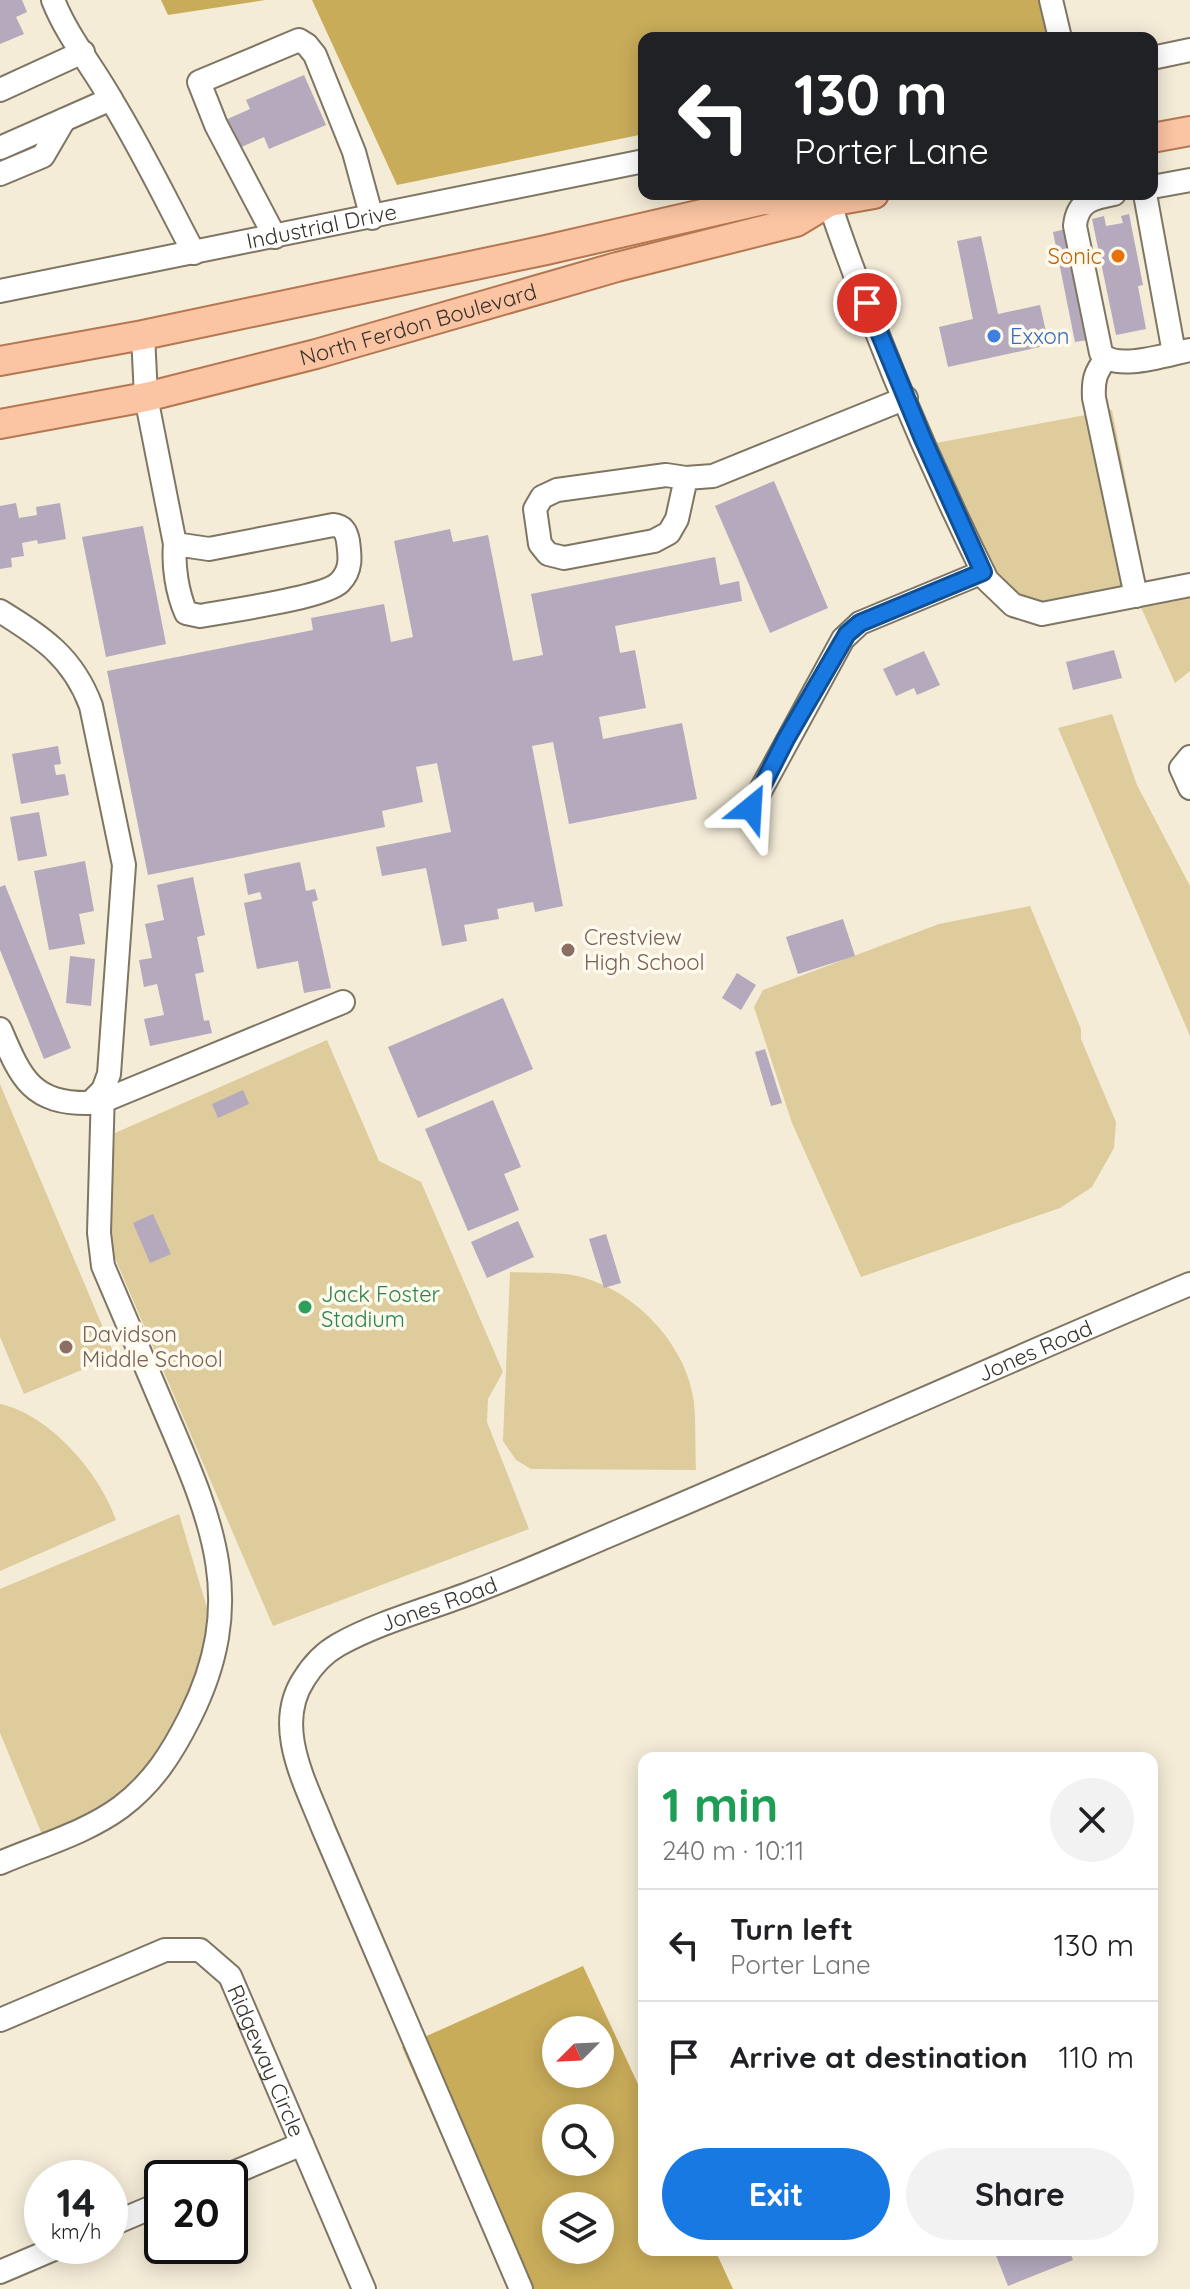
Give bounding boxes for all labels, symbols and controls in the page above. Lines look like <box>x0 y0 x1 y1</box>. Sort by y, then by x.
text: 130 m <box>794 59 948 129</box>
icon: left <box>662 64 766 168</box>
text: Porter Lane <box>794 128 989 173</box>
street label: Industrial Drive <box>244 197 399 255</box>
place label: Sonic <box>1048 242 1102 270</box>
marker: Sonic <box>1109 247 1127 265</box>
pin <box>833 269 901 337</box>
street label: North Ferdon Boulevard <box>297 277 540 372</box>
icon: arrive <box>845 281 889 325</box>
place label: Exxon <box>1010 322 1070 350</box>
marker: Exxon <box>985 327 1003 345</box>
position arrow <box>709 766 793 850</box>
place label: Crestview High School <box>584 923 705 976</box>
marker: Crestview High School <box>559 941 577 959</box>
place label: Jack Foster Stadium <box>321 1280 441 1333</box>
marker: Jack Foster Stadium <box>296 1298 314 1316</box>
street label: Jones Road <box>973 1313 1096 1388</box>
place label: Davidson Middle School <box>82 1320 223 1373</box>
marker: Davidson Middle School <box>57 1338 75 1356</box>
street label: Jones Road <box>376 1570 501 1638</box>
text: 1 min <box>662 1774 778 1834</box>
button: close <box>1050 1778 1134 1862</box>
text: 240 m · 10:11 <box>662 1834 804 1867</box>
text: Turn left <box>730 1910 853 1948</box>
icon: left <box>662 1923 706 1967</box>
text: 130 m <box>1054 1926 1134 1964</box>
text: Porter Lane <box>730 1948 871 1981</box>
street label: Ridgeway Circle <box>221 1980 311 2141</box>
north arrow <box>542 2016 614 2088</box>
map controls <box>542 2016 614 2264</box>
icon: arrive <box>662 2035 706 2079</box>
text: Arrive at destination <box>730 2038 1028 2076</box>
text: 110 m <box>1058 2038 1134 2076</box>
button: search <box>542 2104 614 2176</box>
button: Exit <box>662 2148 890 2240</box>
button: Share <box>906 2148 1134 2240</box>
speed limit sign: 20 <box>144 2160 248 2264</box>
text: 14 <box>56 2177 96 2227</box>
button: layers <box>542 2192 614 2264</box>
text: km/h <box>51 2219 101 2244</box>

